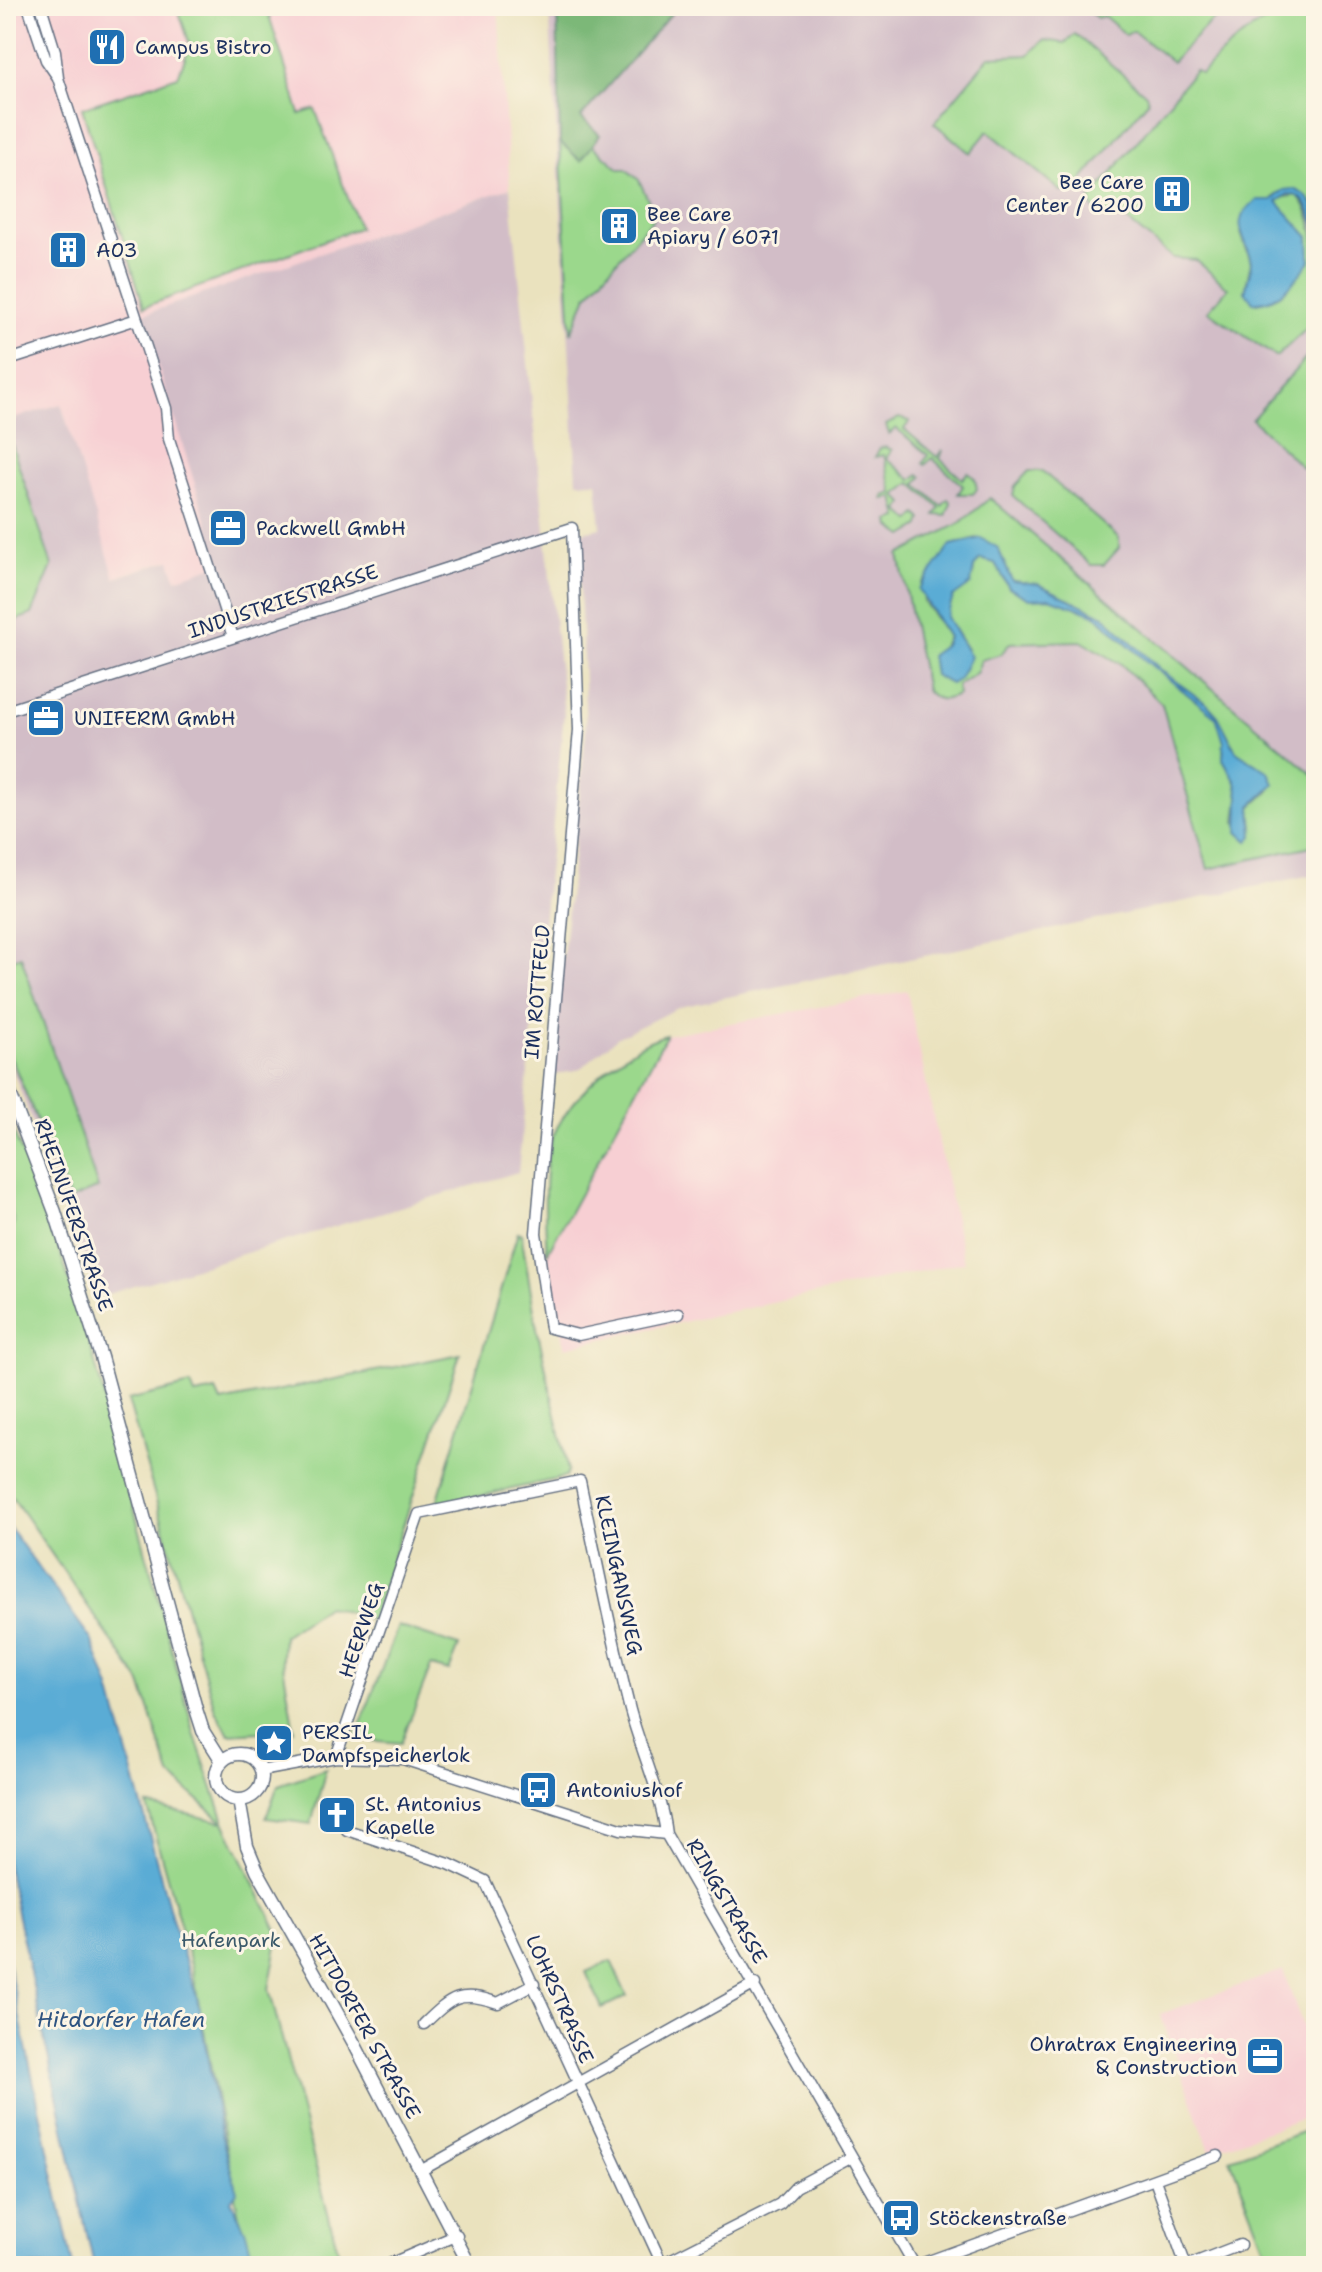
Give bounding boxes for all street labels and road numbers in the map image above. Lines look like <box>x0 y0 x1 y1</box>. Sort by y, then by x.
street label: INDUSTRIESTRASSE <box>185 558 381 644</box>
street label: IM ROTTFELD <box>518 924 556 1060</box>
street label: RHEINUFERSTRASSE <box>29 1115 119 1315</box>
street label: KLEINGANSWEG <box>589 1493 649 1657</box>
street label: HEERWEG <box>333 1579 389 1681</box>
street label: RINGSTRASSE <box>681 1834 773 1968</box>
street label: HITDORFER STRASSE <box>303 1929 427 2123</box>
street label: LOHRSTRASSE <box>520 1931 600 2067</box>

